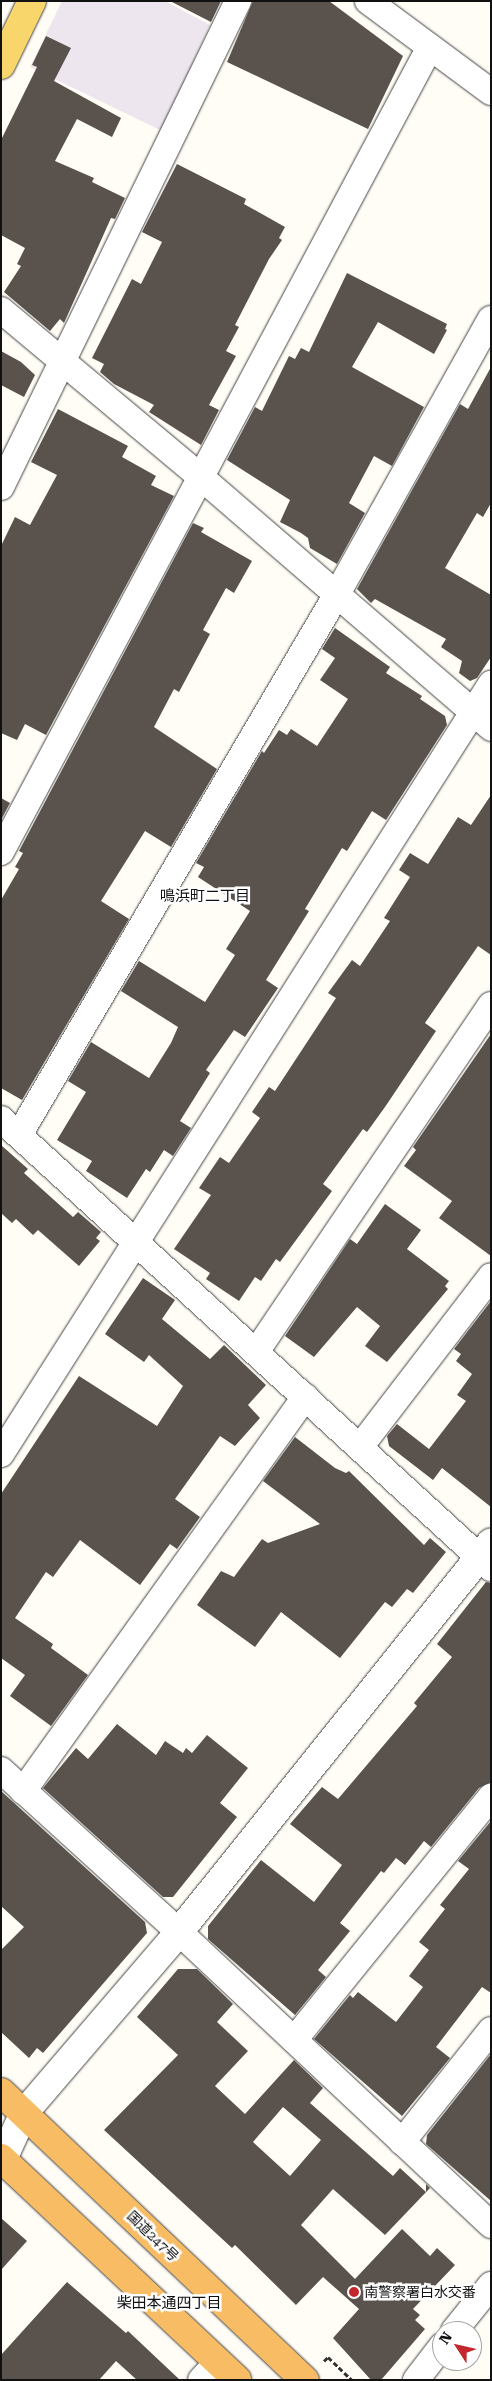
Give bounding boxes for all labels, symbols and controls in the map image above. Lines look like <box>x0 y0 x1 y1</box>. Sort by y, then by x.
district label: 鳴浜町二丁目 <box>160 888 250 906</box>
street label: 国道247号 <box>124 2207 182 2265</box>
place label: 南警察署白水交番 <box>364 2284 476 2300</box>
marker: 南警察署白水交番 <box>348 2286 360 2298</box>
district label: 柴田本通四丁目 <box>117 2295 221 2313</box>
north arrow <box>432 2321 482 2371</box>
text: N <box>436 2329 455 2347</box>

